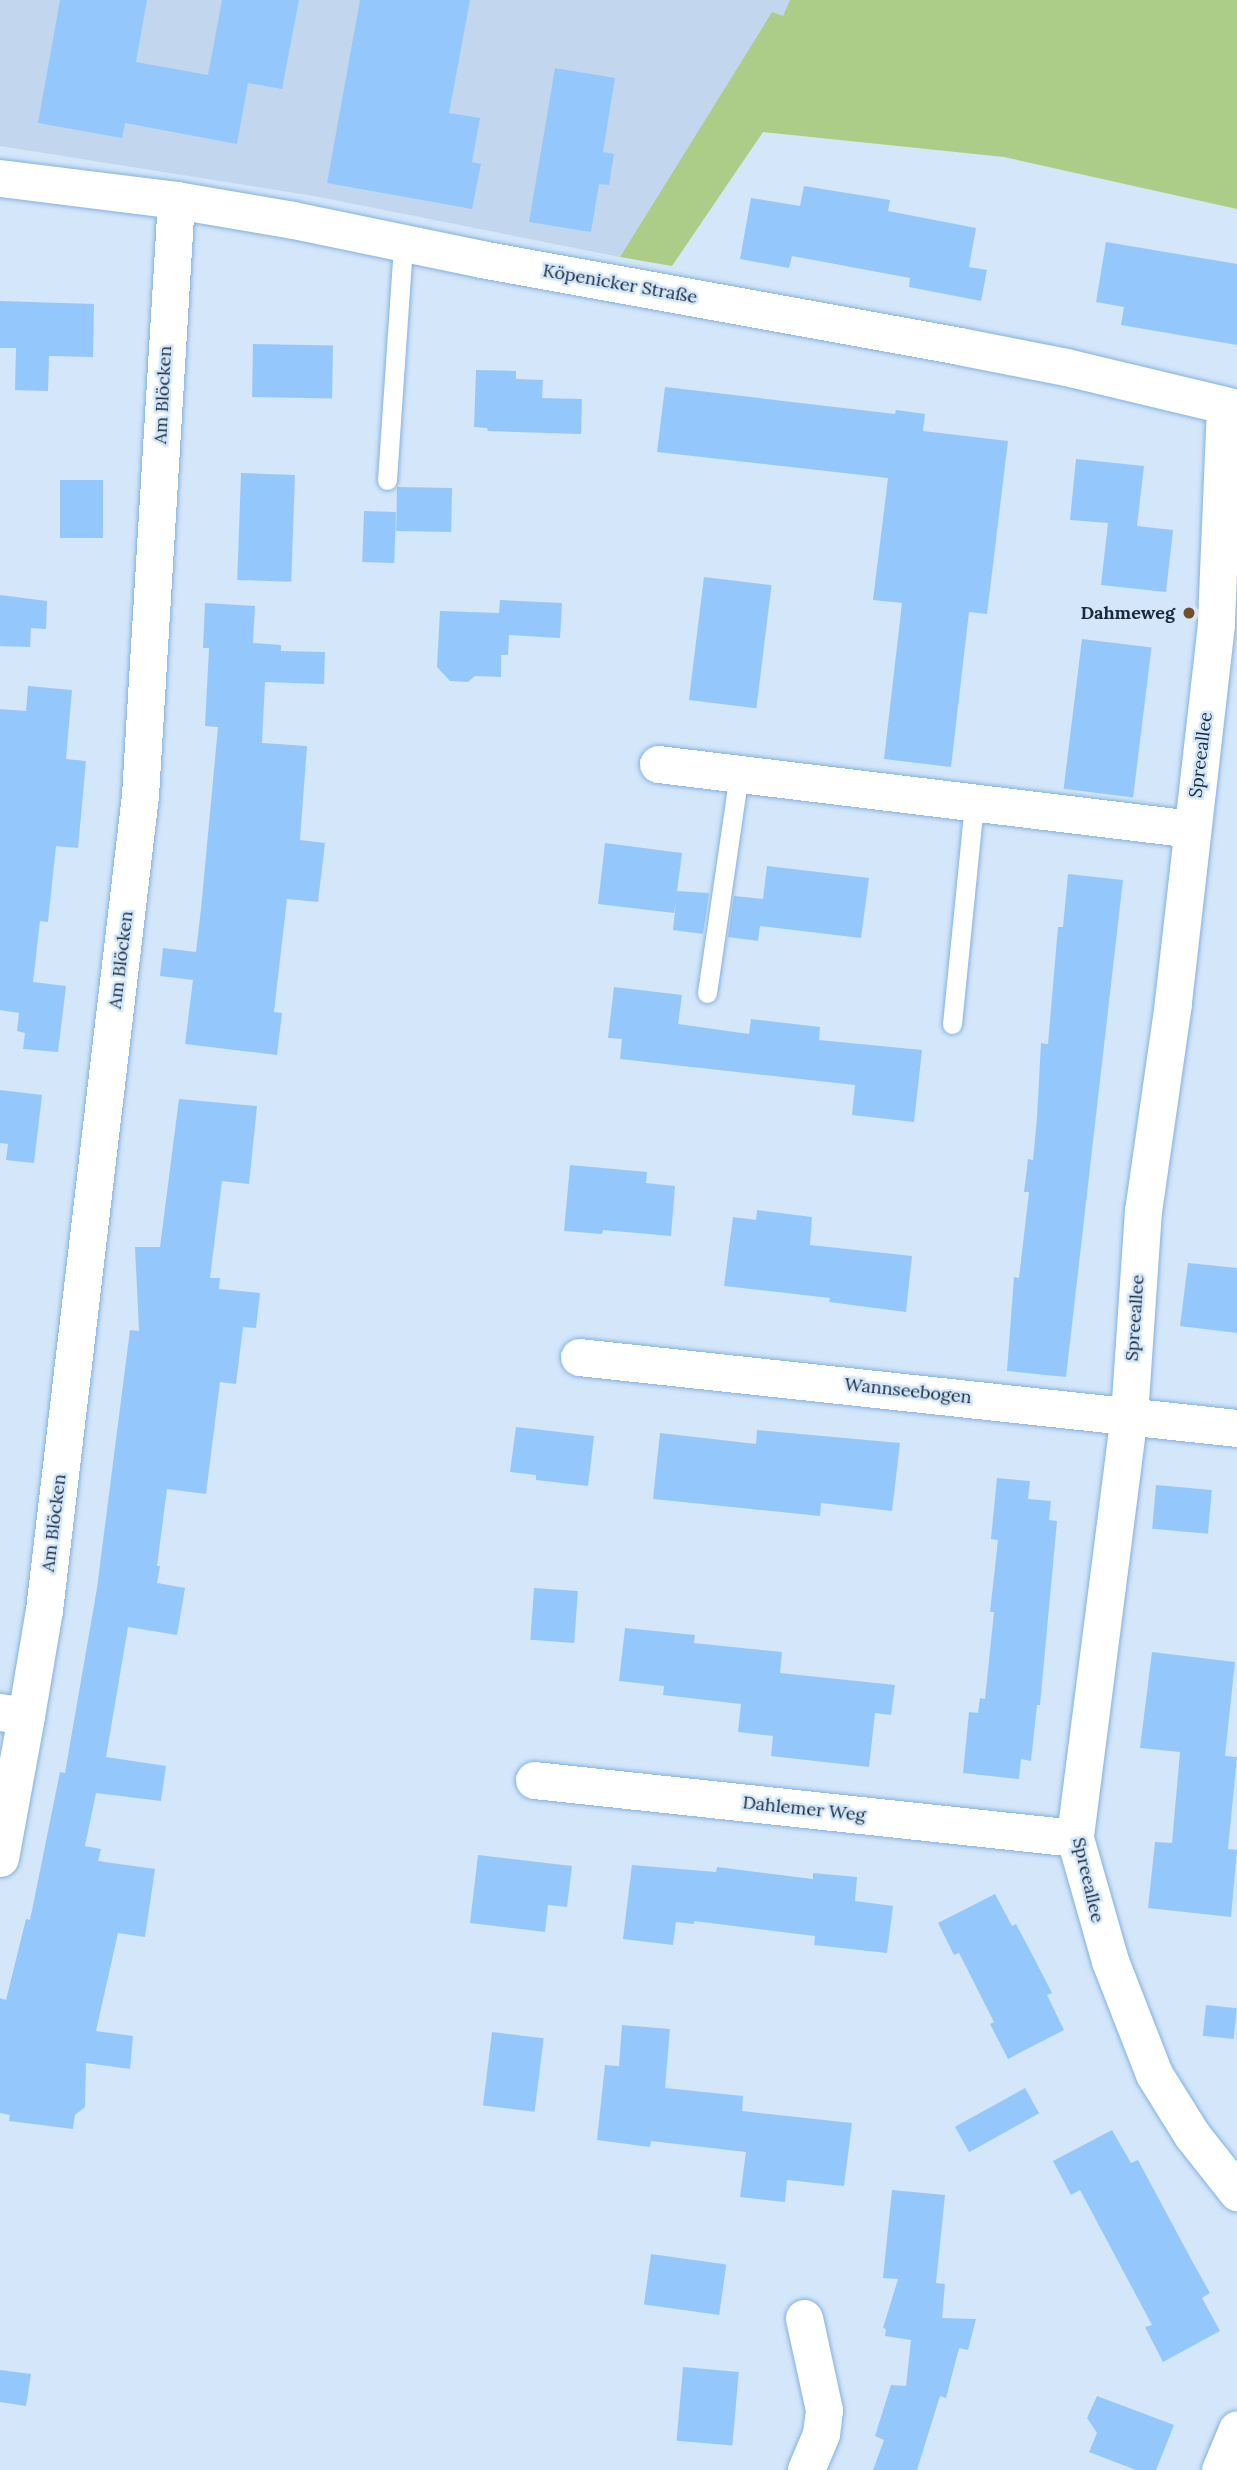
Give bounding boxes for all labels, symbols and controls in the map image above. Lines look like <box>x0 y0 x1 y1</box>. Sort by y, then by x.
street label: Köpenicker Straße <box>541 260 699 308</box>
street label: Am Blöcken <box>150 345 176 445</box>
place label: Dahmeweg <box>1080 602 1175 624</box>
marker: Dahmeweg <box>1181 605 1197 621</box>
street label: Spreeallee <box>1185 711 1217 799</box>
street label: Am Blöcken <box>104 910 138 1010</box>
street label: Spreeallee <box>1121 1274 1149 1362</box>
street label: Wannseebogen <box>843 1374 973 1408</box>
street label: Am Blöcken <box>37 1473 71 1573</box>
street label: Dahlemer Weg <box>742 1792 866 1826</box>
street label: Spreeallee <box>1068 1835 1108 1925</box>

